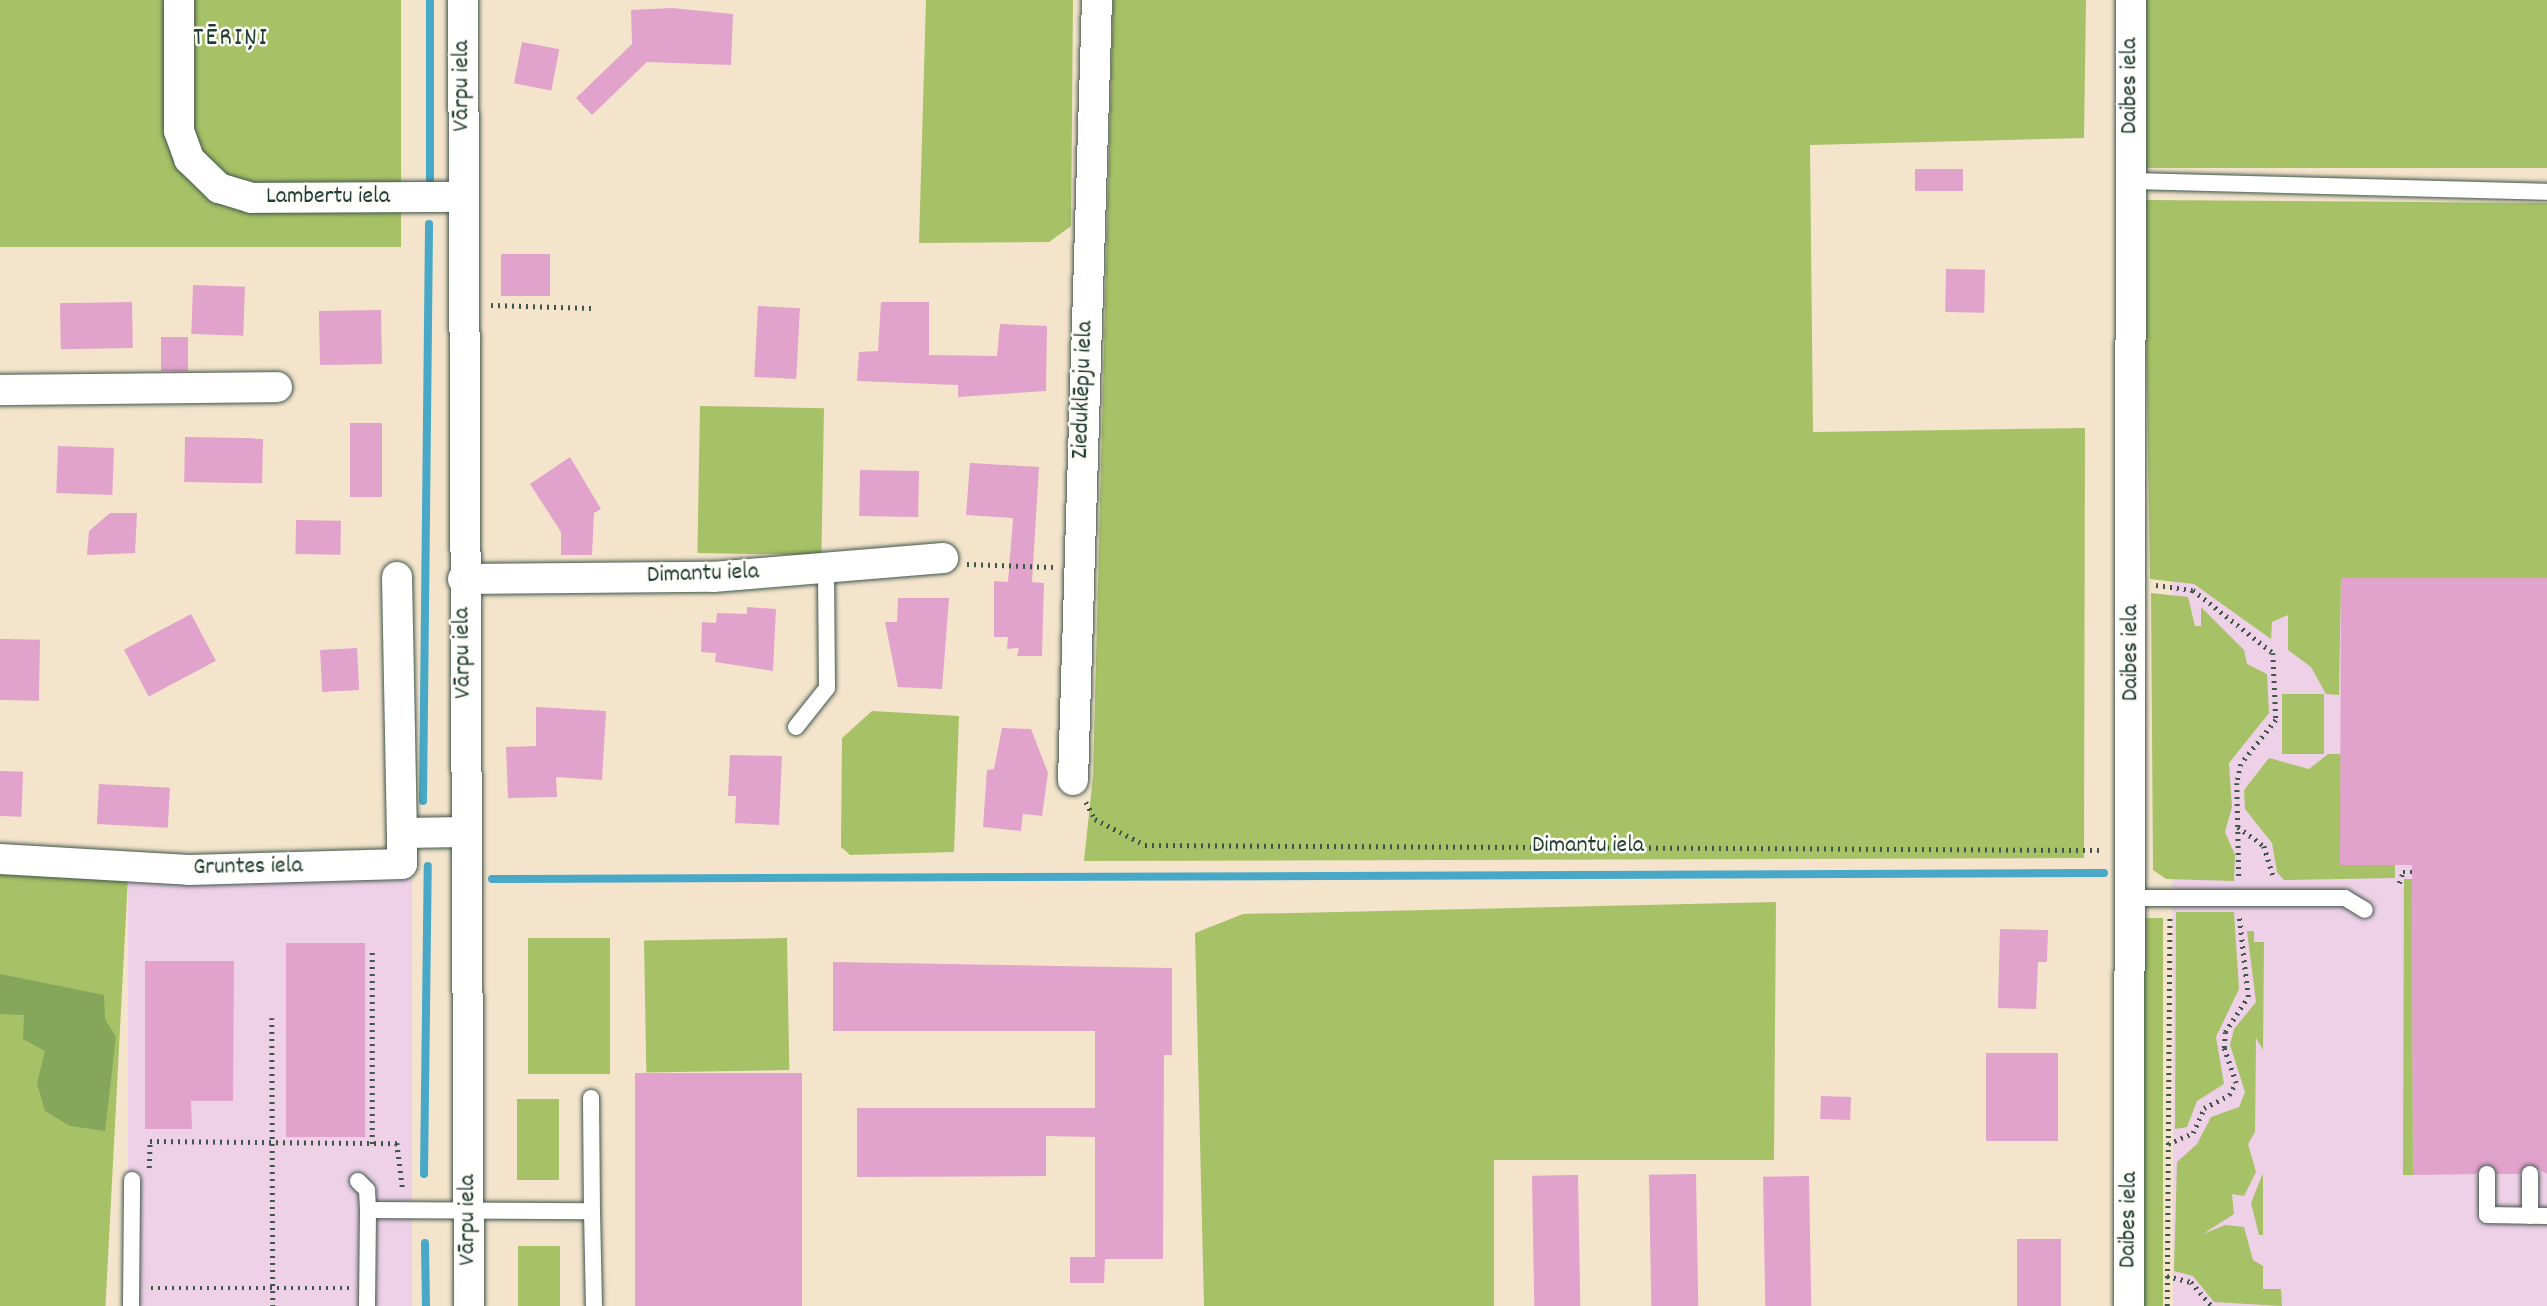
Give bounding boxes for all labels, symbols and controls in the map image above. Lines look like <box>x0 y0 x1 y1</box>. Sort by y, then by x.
district label: TĒRIŅI <box>194 23 268 55</box>
street label: Daibes iela <box>2117 38 2145 134</box>
street label: Vārpu iela <box>449 40 477 132</box>
street label: Lambertu iela <box>266 184 390 212</box>
street label: Zieduklēpju iela <box>1067 320 1101 460</box>
street label: Dimantu iela <box>646 559 760 591</box>
street label: Daibes iela <box>2118 605 2146 701</box>
street label: Vārpu iela <box>449 607 479 699</box>
street label: Dimantu iela <box>1532 833 1644 861</box>
street label: Gruntes iela <box>193 853 303 883</box>
street label: Daibes iela <box>2115 1172 2145 1268</box>
street label: Vārpu iela <box>455 1174 483 1266</box>

